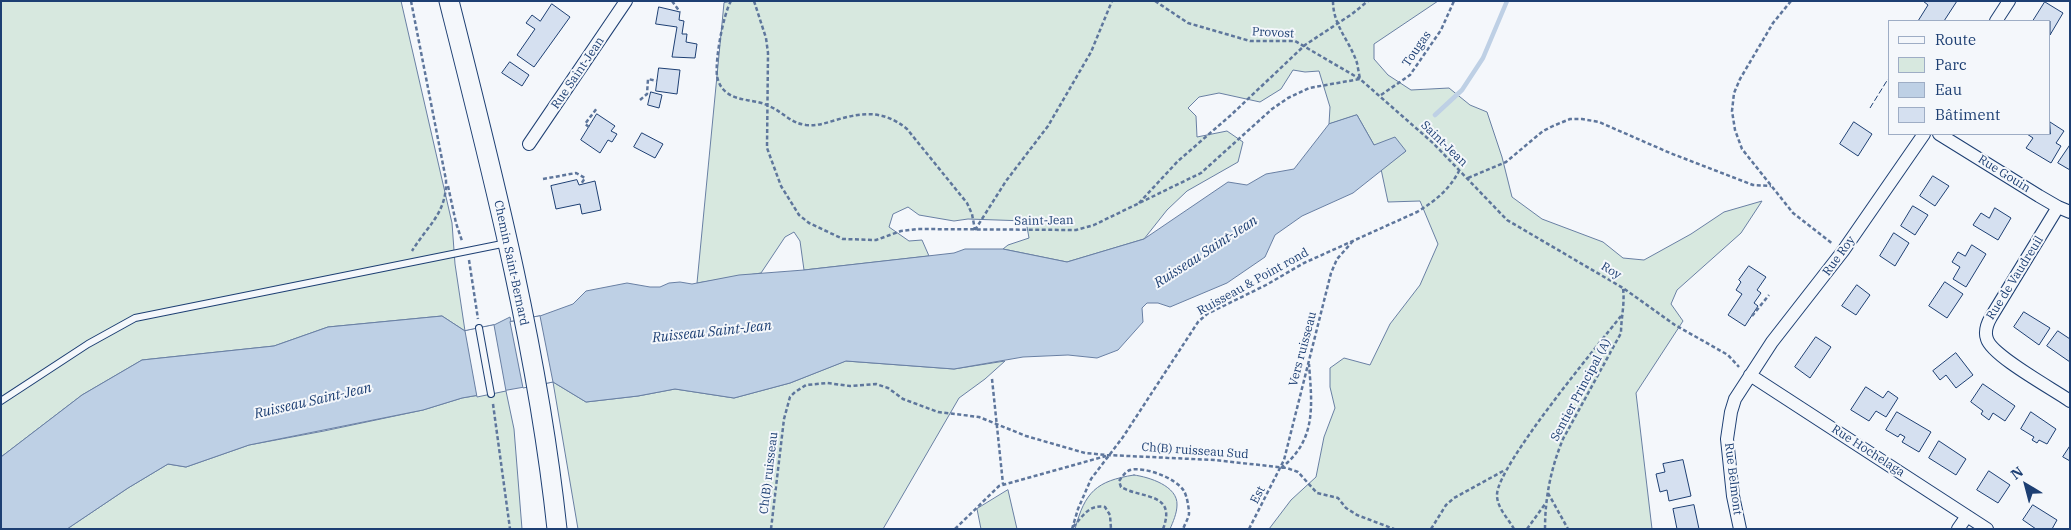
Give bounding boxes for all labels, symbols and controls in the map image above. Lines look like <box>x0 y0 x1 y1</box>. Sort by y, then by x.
legend <box>1888 20 2051 135</box>
street label: Provost <box>1251 25 1295 41</box>
street label: Tougas <box>1400 28 1434 70</box>
text: Route <box>1935 30 1976 49</box>
street label: Rue Saint-Jean <box>549 34 607 112</box>
text: Parc <box>1935 55 1967 74</box>
text: Eau <box>1935 80 1962 99</box>
text: Bâtiment <box>1935 105 2000 124</box>
street label: Saint-Jean <box>1418 118 1470 170</box>
street label: Rue Gouin <box>1975 152 2033 196</box>
street label: Chemin Saint-Bernard <box>491 199 531 327</box>
water label: Ruisseau Saint-Jean <box>1151 212 1261 292</box>
street label: Saint-Jean <box>1014 213 1074 229</box>
street label: Rue Roy <box>1820 233 1858 279</box>
street label: Rue de Vaudreuil <box>1983 233 2047 323</box>
street label: Ruisseau & Point rond <box>1195 245 1311 319</box>
street label: Roy <box>1598 259 1624 283</box>
street label: Vers ruisseau <box>1286 310 1320 388</box>
water label: Ruisseau Saint-Jean <box>651 317 773 347</box>
street label: Sentier Principal (A) <box>1548 336 1614 444</box>
water label: Ruisseau Saint-Jean <box>253 379 373 423</box>
street label: Rue Hochelaga <box>1829 422 1907 480</box>
street label: Ch(B) ruisseau <box>757 431 781 515</box>
street label: Ch(B) ruisseau Sud <box>1141 440 1249 462</box>
street label: Rue Belmont <box>1721 442 1745 516</box>
north arrow <box>2001 460 2051 510</box>
text: N <box>2007 463 2027 484</box>
street label: Est <box>1248 484 1268 506</box>

